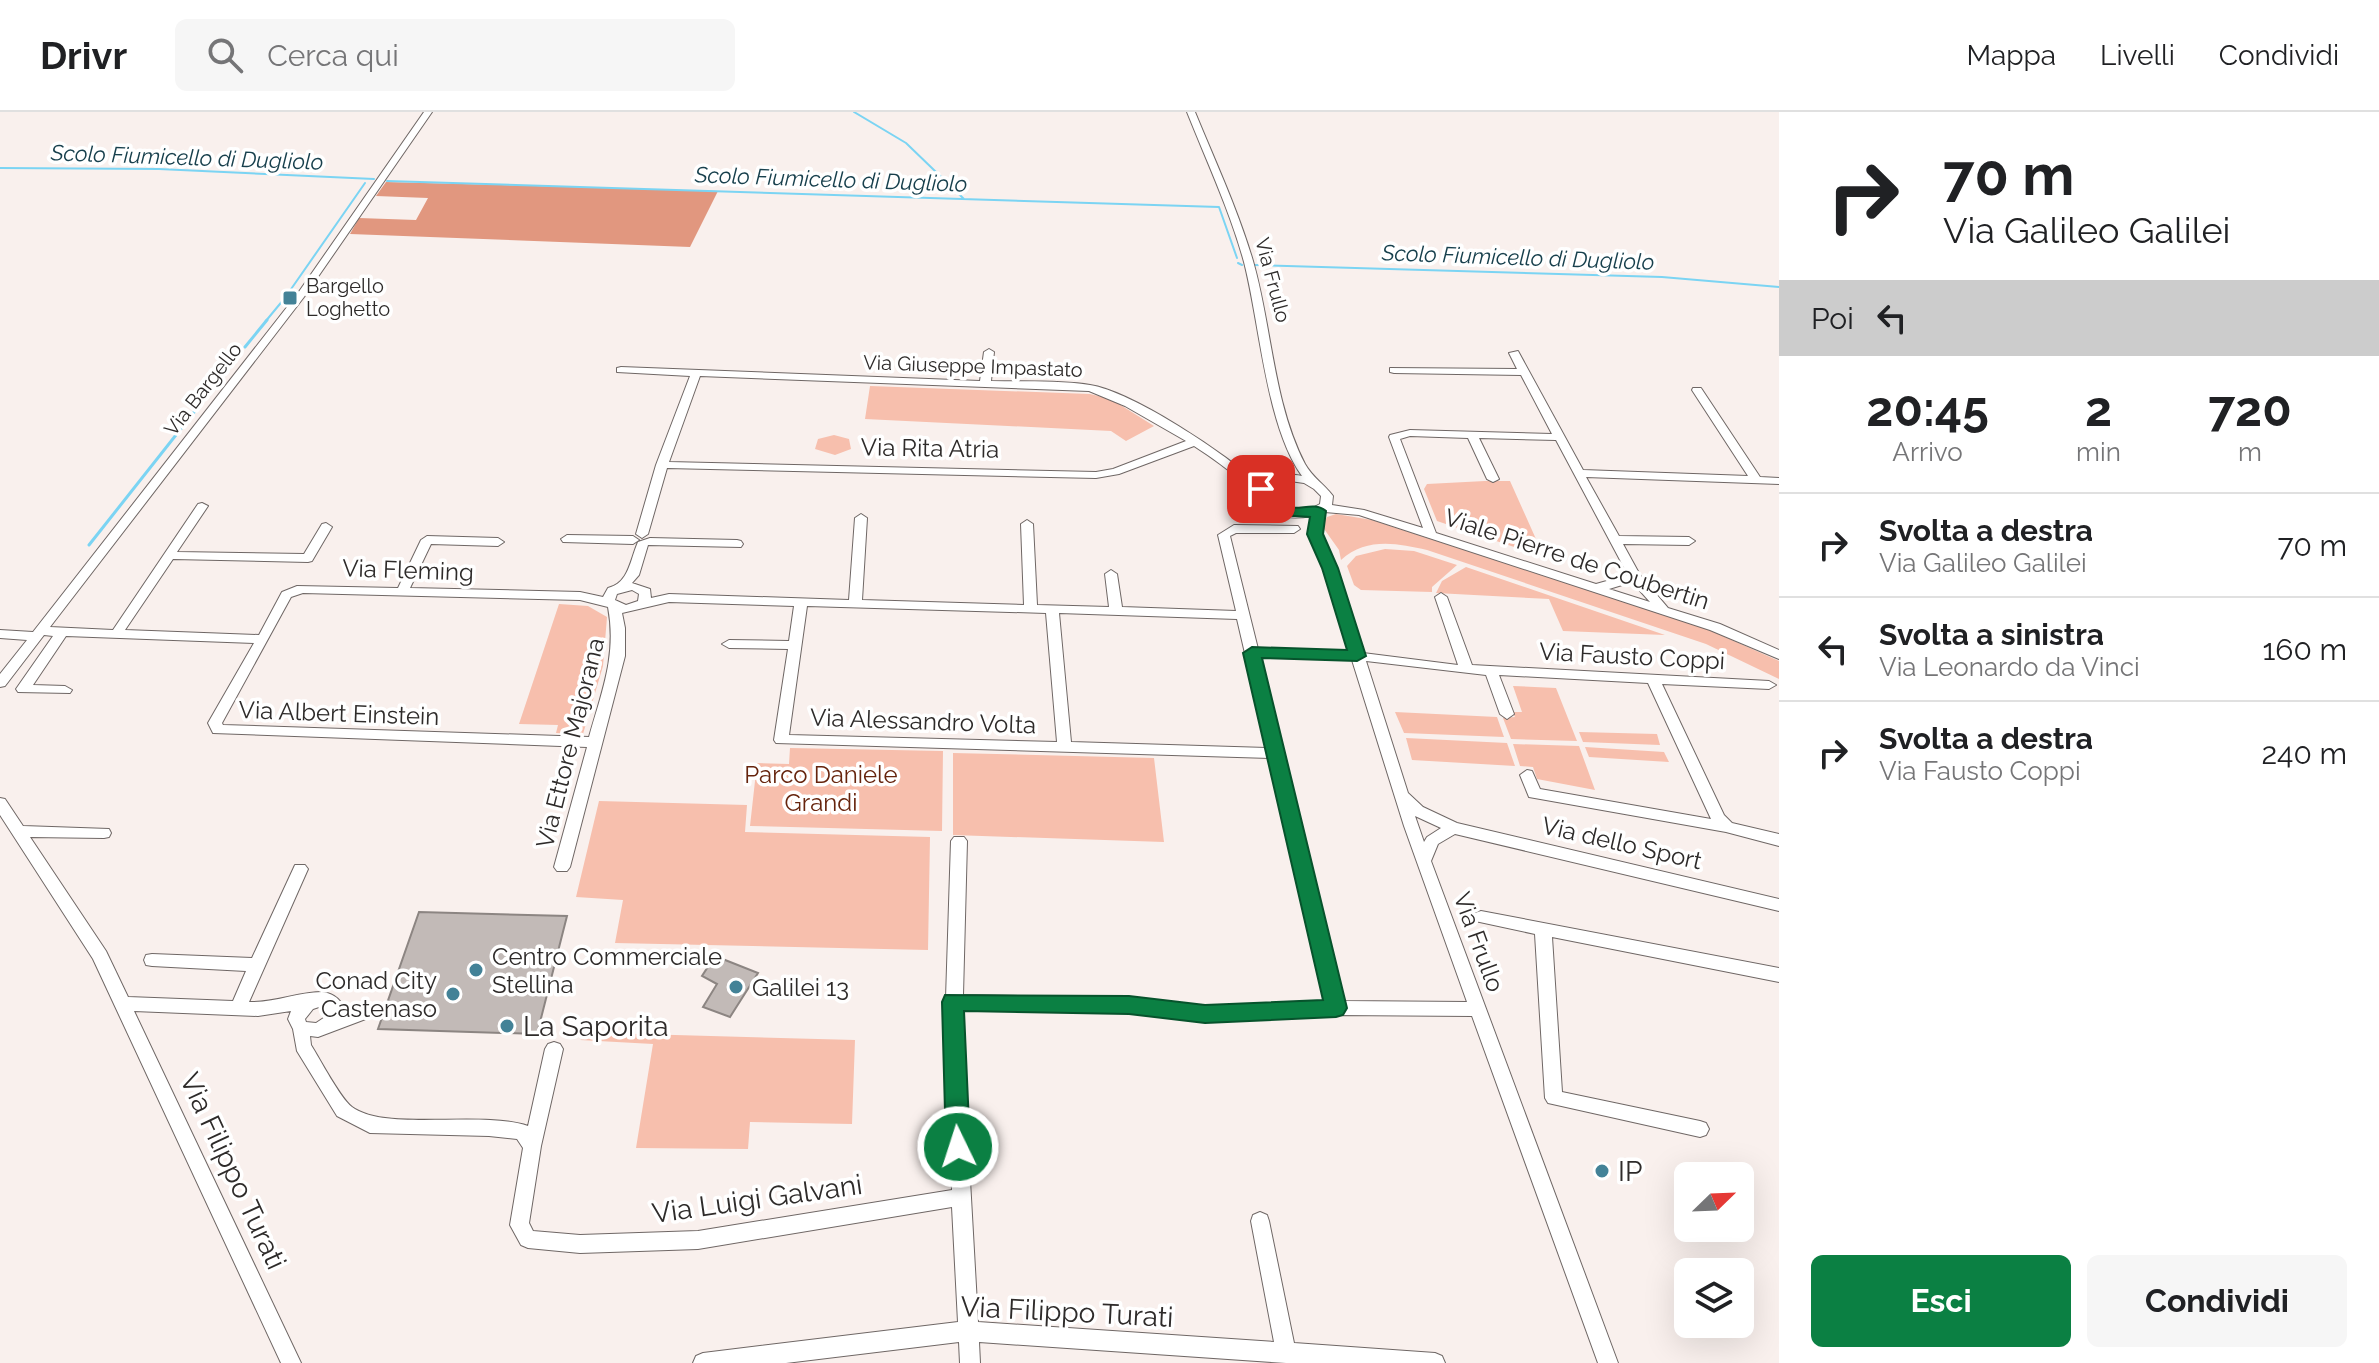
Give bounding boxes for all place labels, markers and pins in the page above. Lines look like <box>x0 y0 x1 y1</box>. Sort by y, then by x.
place label: Bargello Loghetto <box>306 274 390 321</box>
marker: Bargello Loghetto <box>281 289 299 307</box>
pin <box>1227 455 1295 523</box>
place label: Centro Commerciale Stellina <box>492 942 722 999</box>
marker: Centro Commerciale Stellina <box>467 961 485 979</box>
place label: Conad City Castenaso <box>315 966 437 1023</box>
place label: Galilei 13 <box>752 973 849 1002</box>
marker: Galilei 13 <box>727 978 745 996</box>
marker: Conad City Castenaso <box>444 985 462 1003</box>
place label: La Saporita <box>523 1010 669 1043</box>
marker: La Saporita <box>498 1017 516 1035</box>
place label: IP <box>1618 1155 1642 1188</box>
marker: IP <box>1593 1162 1611 1180</box>

